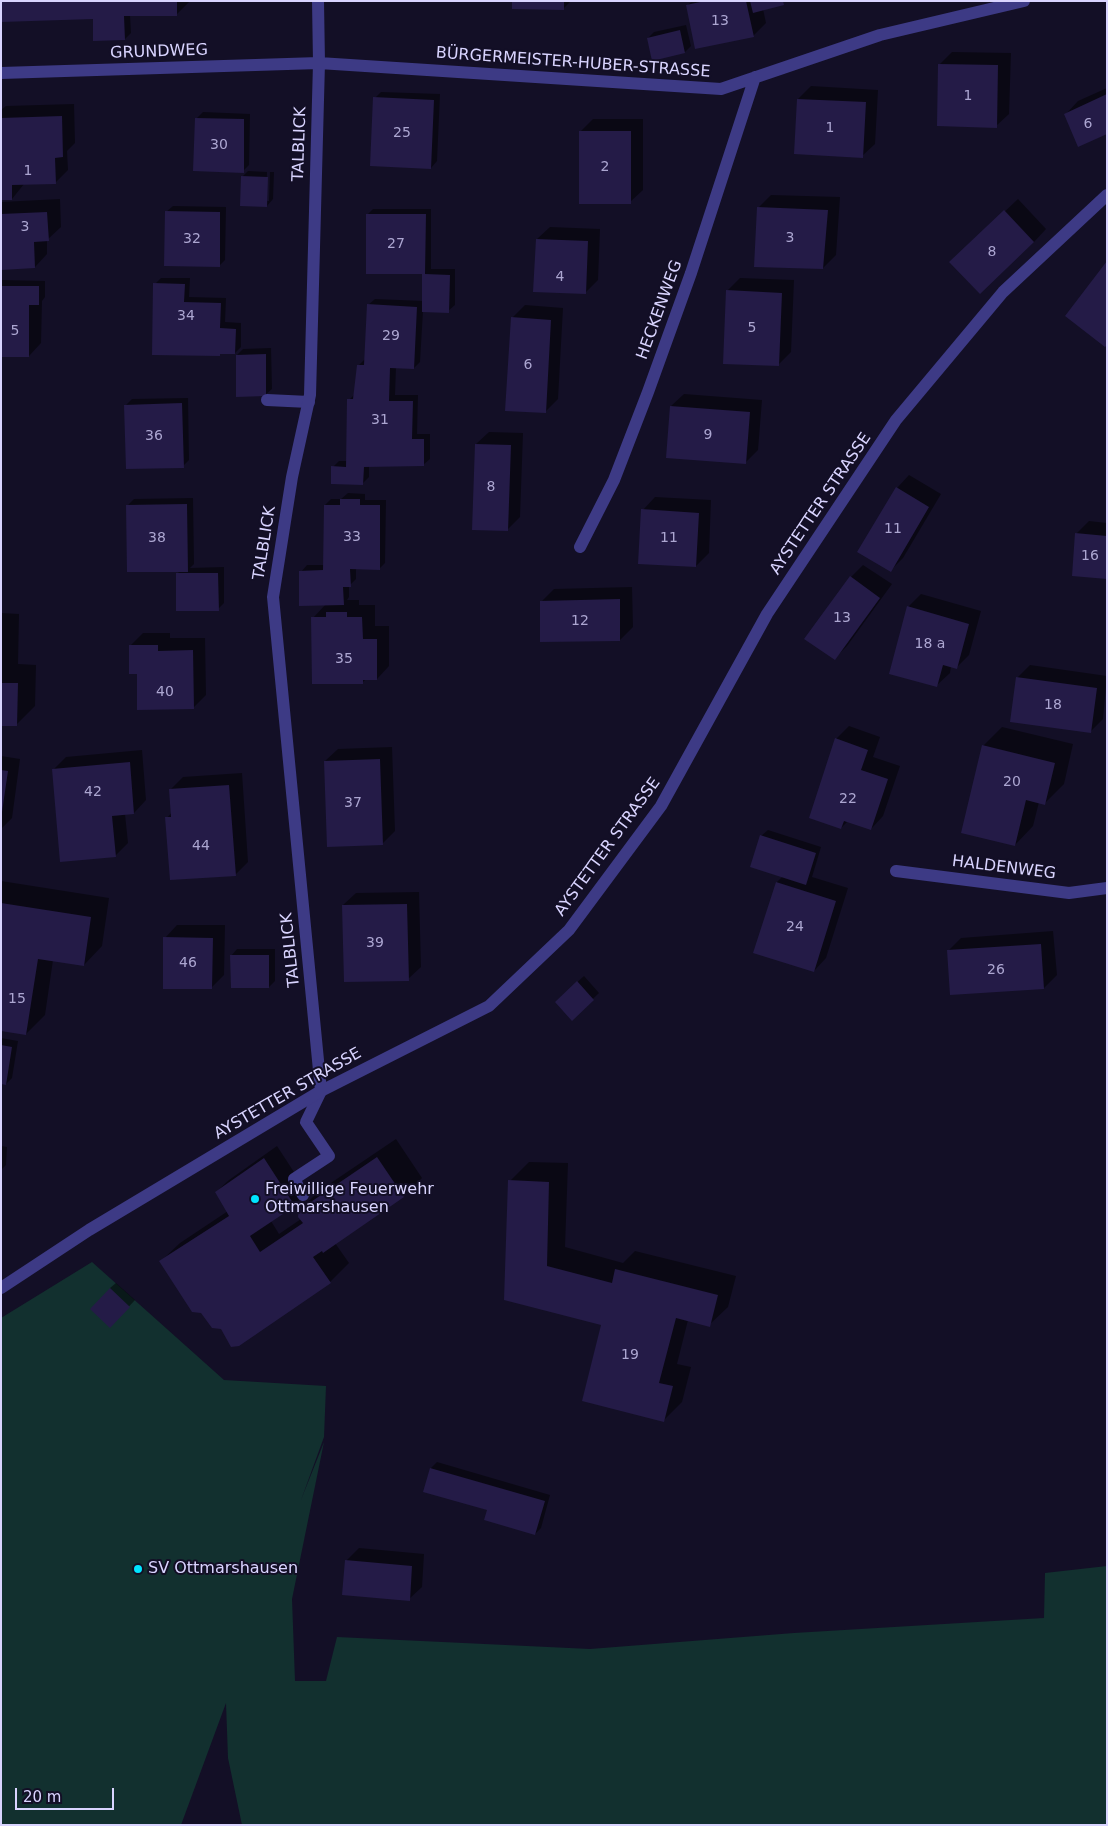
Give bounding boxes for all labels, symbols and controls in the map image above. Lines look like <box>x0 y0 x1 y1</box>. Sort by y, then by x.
house number: 13 <box>711 13 729 29</box>
street label: GRUNDWEG <box>110 41 208 63</box>
street label: BÜRGERMEISTER-HUBER-STRASSE <box>435 44 711 82</box>
house number: 1 <box>964 88 972 104</box>
street label: TALBLICK <box>289 106 311 182</box>
house number: 6 <box>1084 116 1092 132</box>
house number: 1 <box>826 120 834 136</box>
house number: 25 <box>393 125 411 141</box>
house number: 30 <box>210 137 228 153</box>
house number: 2 <box>601 159 609 175</box>
house number: 1 <box>24 163 32 179</box>
house number: 3 <box>21 219 29 235</box>
house number: 3 <box>786 230 794 246</box>
house number: 32 <box>183 231 201 247</box>
house number: 27 <box>387 236 405 252</box>
house number: 8 <box>988 244 996 260</box>
street label: HECKENWEG <box>633 258 687 362</box>
house number: 4 <box>556 269 564 285</box>
house number: 34 <box>177 308 195 324</box>
house number: 5 <box>748 320 756 336</box>
house number: 5 <box>11 323 19 339</box>
house number: 29 <box>382 328 400 344</box>
house number: 6 <box>524 357 532 373</box>
house number: 31 <box>371 412 389 428</box>
house number: 9 <box>704 427 712 443</box>
house number: 36 <box>145 428 163 444</box>
street label: AYSTETTER STRASSE <box>766 429 876 579</box>
house number: 8 <box>487 479 495 495</box>
street label: TALBLICK <box>250 505 280 581</box>
house number: 11 <box>884 521 902 537</box>
house number: 33 <box>343 529 361 545</box>
house number: 38 <box>148 530 166 546</box>
house number: 11 <box>660 530 678 546</box>
house number: 16 <box>1081 548 1099 564</box>
house number: 13 <box>833 610 851 626</box>
house number: 12 <box>571 613 589 629</box>
house number: 18 a <box>915 636 945 652</box>
house number: 35 <box>335 651 353 667</box>
house number: 40 <box>156 684 174 700</box>
house number: 18 <box>1044 697 1062 713</box>
street label: AYSTETTER STRASSE <box>551 774 665 920</box>
house number: 20 <box>1003 774 1021 790</box>
house number: 42 <box>84 784 102 800</box>
house number: 22 <box>839 791 857 807</box>
house number: 37 <box>344 795 362 811</box>
house number: 44 <box>192 838 210 854</box>
street label: HALDENWEG <box>951 852 1057 884</box>
street label: TALBLICK <box>278 912 304 988</box>
house number: 24 <box>786 919 804 935</box>
house number: 39 <box>366 935 384 951</box>
house number: 46 <box>179 955 197 971</box>
house number: 26 <box>987 962 1005 978</box>
house number: 15 <box>8 991 26 1007</box>
street label: AYSTETTER STRASSE <box>211 1044 365 1144</box>
place label: Freiwillige Feuerwehr Ottmarshausen <box>265 1180 434 1218</box>
marker: Freiwillige Feuerwehr Ottmarshausen <box>249 1193 261 1205</box>
house number: 19 <box>621 1347 639 1363</box>
place label: SV Ottmarshausen <box>148 1559 298 1579</box>
marker: SV Ottmarshausen <box>132 1563 144 1575</box>
scale bar <box>18 1778 116 1810</box>
text: 20 m <box>23 1788 61 1806</box>

